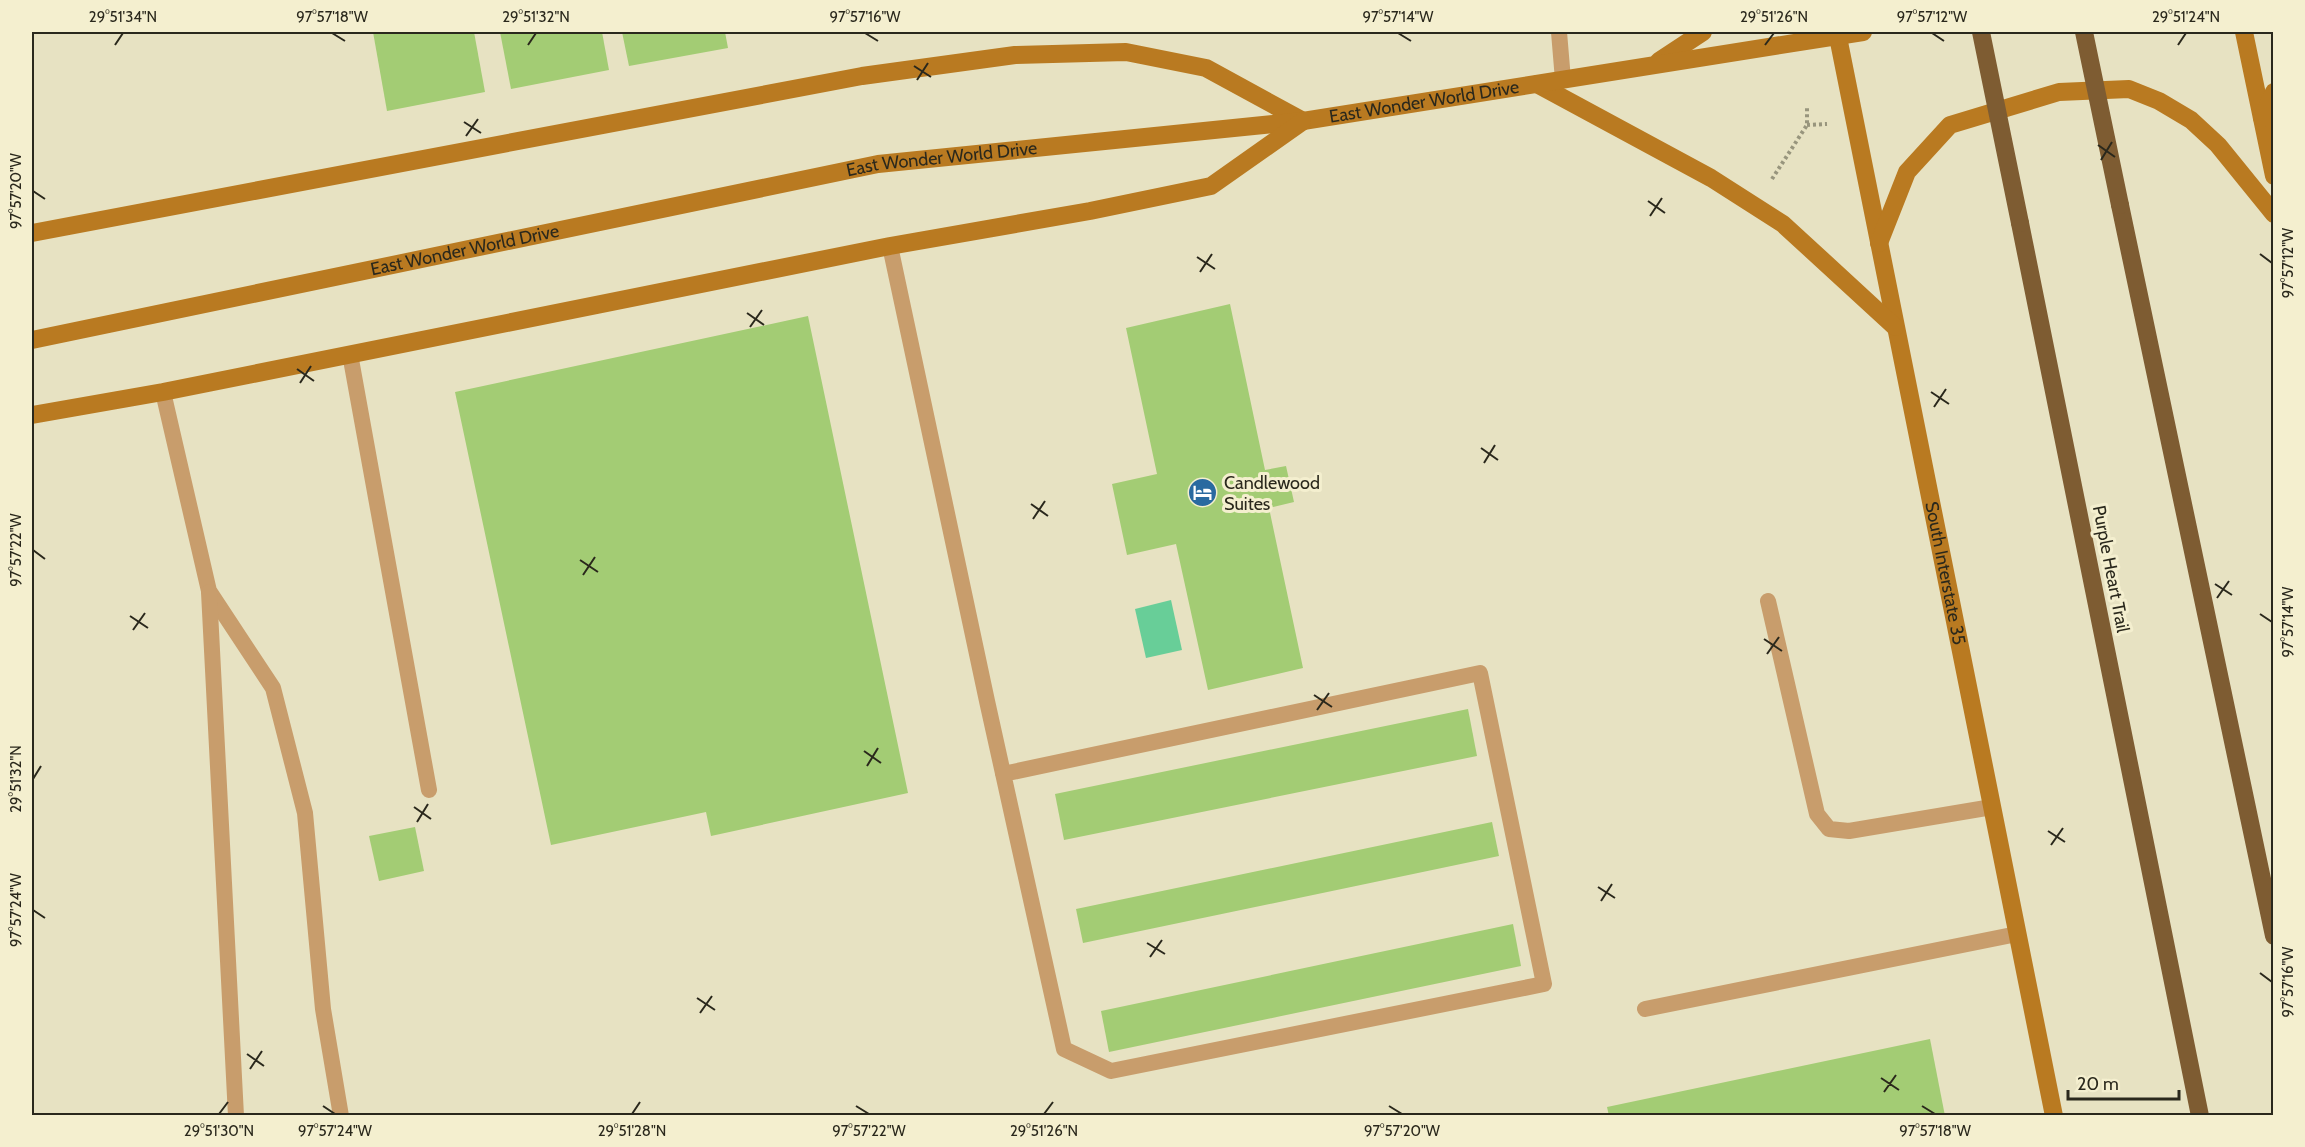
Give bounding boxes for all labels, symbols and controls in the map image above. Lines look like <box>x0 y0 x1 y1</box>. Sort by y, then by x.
text: 29°51'34"N <box>89 8 157 26</box>
text: 97°57'18"W <box>296 8 369 26</box>
text: 29°51'32"N <box>502 8 570 26</box>
text: 97°57'16"W <box>829 8 901 26</box>
text: 97°57'14"W <box>1362 8 1434 26</box>
text: 29°51'26"N <box>1740 8 1808 26</box>
text: 97°57'12"W <box>1897 8 1968 26</box>
text: 29°51'24"N <box>2152 8 2220 26</box>
street label: East Wonder World Drive <box>1328 76 1521 128</box>
street label: East Wonder World Drive <box>844 137 1038 181</box>
text: 97°57'20"W <box>7 152 25 229</box>
street label: East Wonder World Drive <box>368 220 561 280</box>
text: 97°57'12"W <box>2279 227 2297 298</box>
place label: Candlewood Suites <box>1224 472 1320 515</box>
hotel icon: Candlewood Suites <box>1187 477 1219 509</box>
street label: South Interstate 35 <box>1920 500 1970 647</box>
street label: Purple Heart Trail <box>2088 504 2134 635</box>
text: 97°57'22"W <box>7 512 25 587</box>
text: 97°57'14"W <box>2279 586 2297 658</box>
text: 29°51'32"N <box>7 745 25 813</box>
text: 97°57'24"W <box>7 872 25 947</box>
text: 97°57'16"W <box>2279 946 2297 1018</box>
scale bar <box>2068 1063 2179 1101</box>
text: 20 m <box>2077 1073 2119 1095</box>
text: 29°51'30"N <box>184 1122 254 1140</box>
text: 97°57'24"W <box>298 1122 373 1140</box>
text: 29°51'28"N <box>598 1122 666 1140</box>
text: 97°57'22"W <box>832 1122 907 1140</box>
text: 29°51'26"N <box>1010 1122 1078 1140</box>
text: 97°57'20"W <box>1364 1122 1441 1140</box>
text: 97°57'18"W <box>1899 1122 1972 1140</box>

